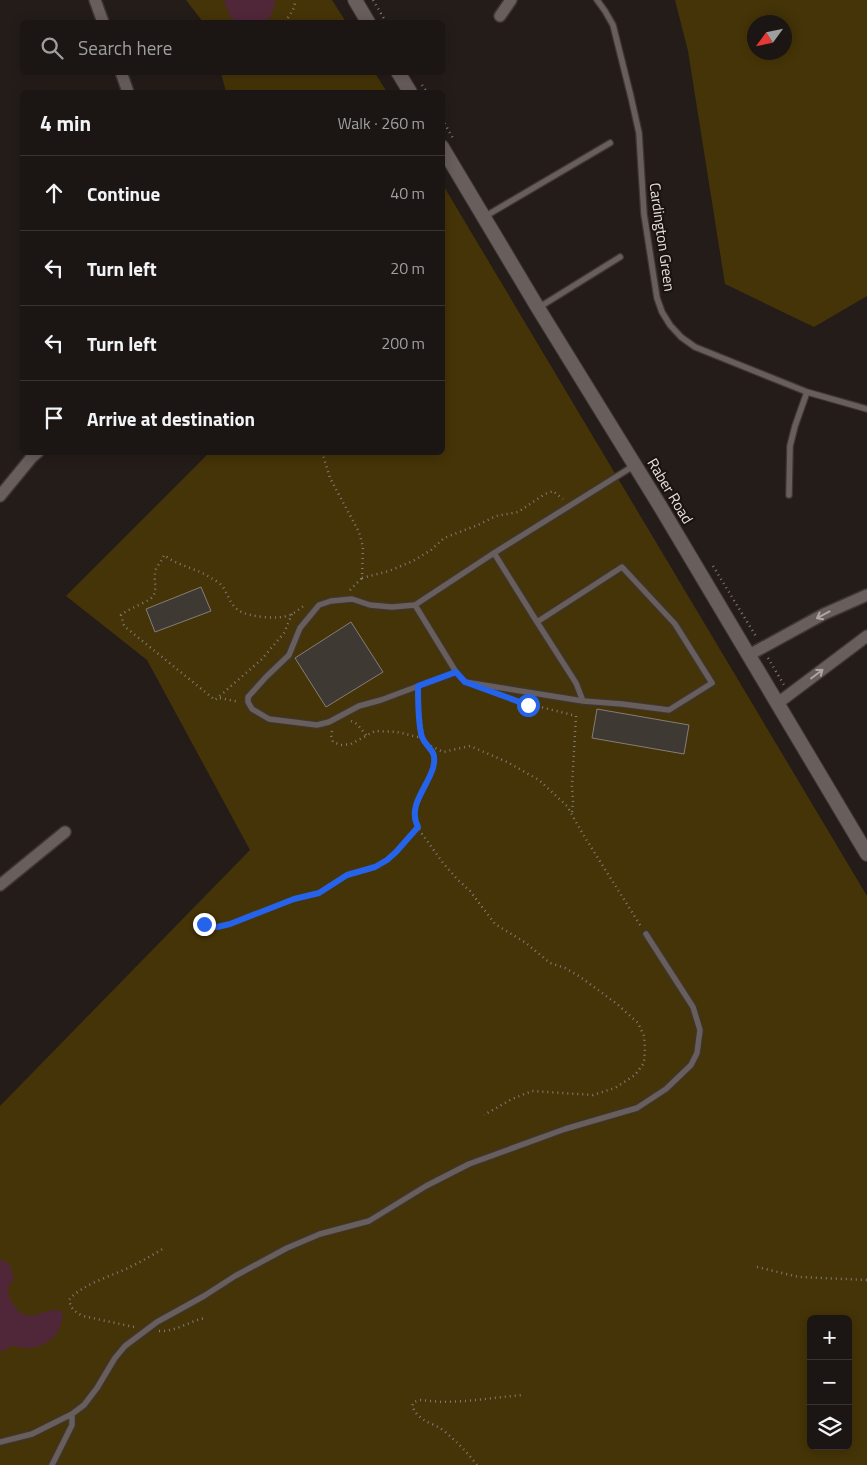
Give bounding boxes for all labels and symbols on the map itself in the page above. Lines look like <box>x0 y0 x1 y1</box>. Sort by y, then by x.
north arrow <box>747 15 792 60</box>
street label: Cardington Green <box>643 181 682 293</box>
street label: Raber Road <box>642 453 699 528</box>
one-way arrow <box>815 610 830 620</box>
one-way arrow <box>810 669 824 679</box>
route start <box>517 694 540 717</box>
route end <box>193 913 216 936</box>

